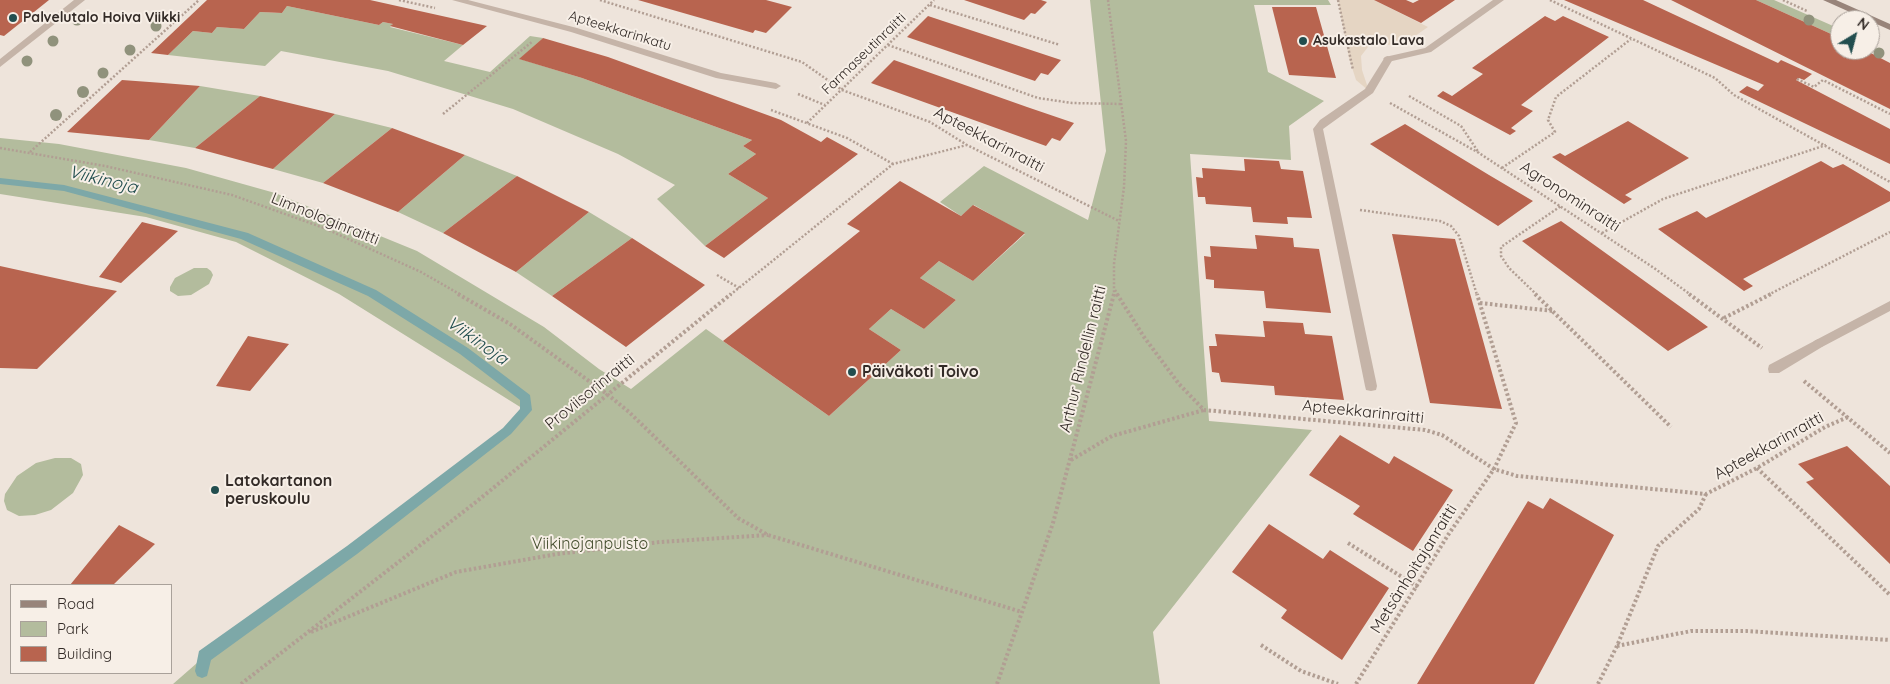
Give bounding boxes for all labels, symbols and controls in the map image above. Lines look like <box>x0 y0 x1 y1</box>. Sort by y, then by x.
street label: Apteekkarinkatu <box>567 7 673 55</box>
place label: Palvelutalo Hoiva Viikki <box>23 10 180 26</box>
street label: Farmaseutinraitti <box>819 10 909 98</box>
north arrow <box>1830 10 1880 60</box>
marker: Palvelutalo Hoiva Viikki <box>7 12 19 24</box>
text: N <box>1854 14 1873 34</box>
place label: Asukastalo Lava <box>1313 33 1424 49</box>
marker: Asukastalo Lava <box>1297 35 1309 47</box>
street label: Apteekkarinraitti <box>930 103 1048 177</box>
street label: Agronominraitti <box>1516 158 1624 236</box>
water label: Viikinoja <box>66 161 140 199</box>
street label: Limnologinraitti <box>268 189 382 249</box>
street label: Arthur Rindellin raitti <box>1055 284 1111 434</box>
water label: Viikinoja <box>442 312 512 370</box>
street label: Proviisorinraitti <box>541 350 639 434</box>
place label: Päiväkoti Toivo <box>862 362 979 382</box>
marker: Päiväkoti Toivo <box>846 366 858 378</box>
street label: Apteekkarinraitti <box>1301 396 1425 428</box>
street label: Apteekkarinraitti <box>1711 408 1827 484</box>
place label: Latokartanon peruskoulu <box>225 471 332 509</box>
marker: Latokartanon peruskoulu <box>209 484 221 496</box>
street label: Metsänhoitajanraitti <box>1367 501 1461 637</box>
park label: Viikinojanpuisto <box>532 534 648 554</box>
legend <box>10 584 172 674</box>
text: Road <box>57 594 94 613</box>
text: Park <box>57 619 89 638</box>
text: Building <box>57 644 112 663</box>

